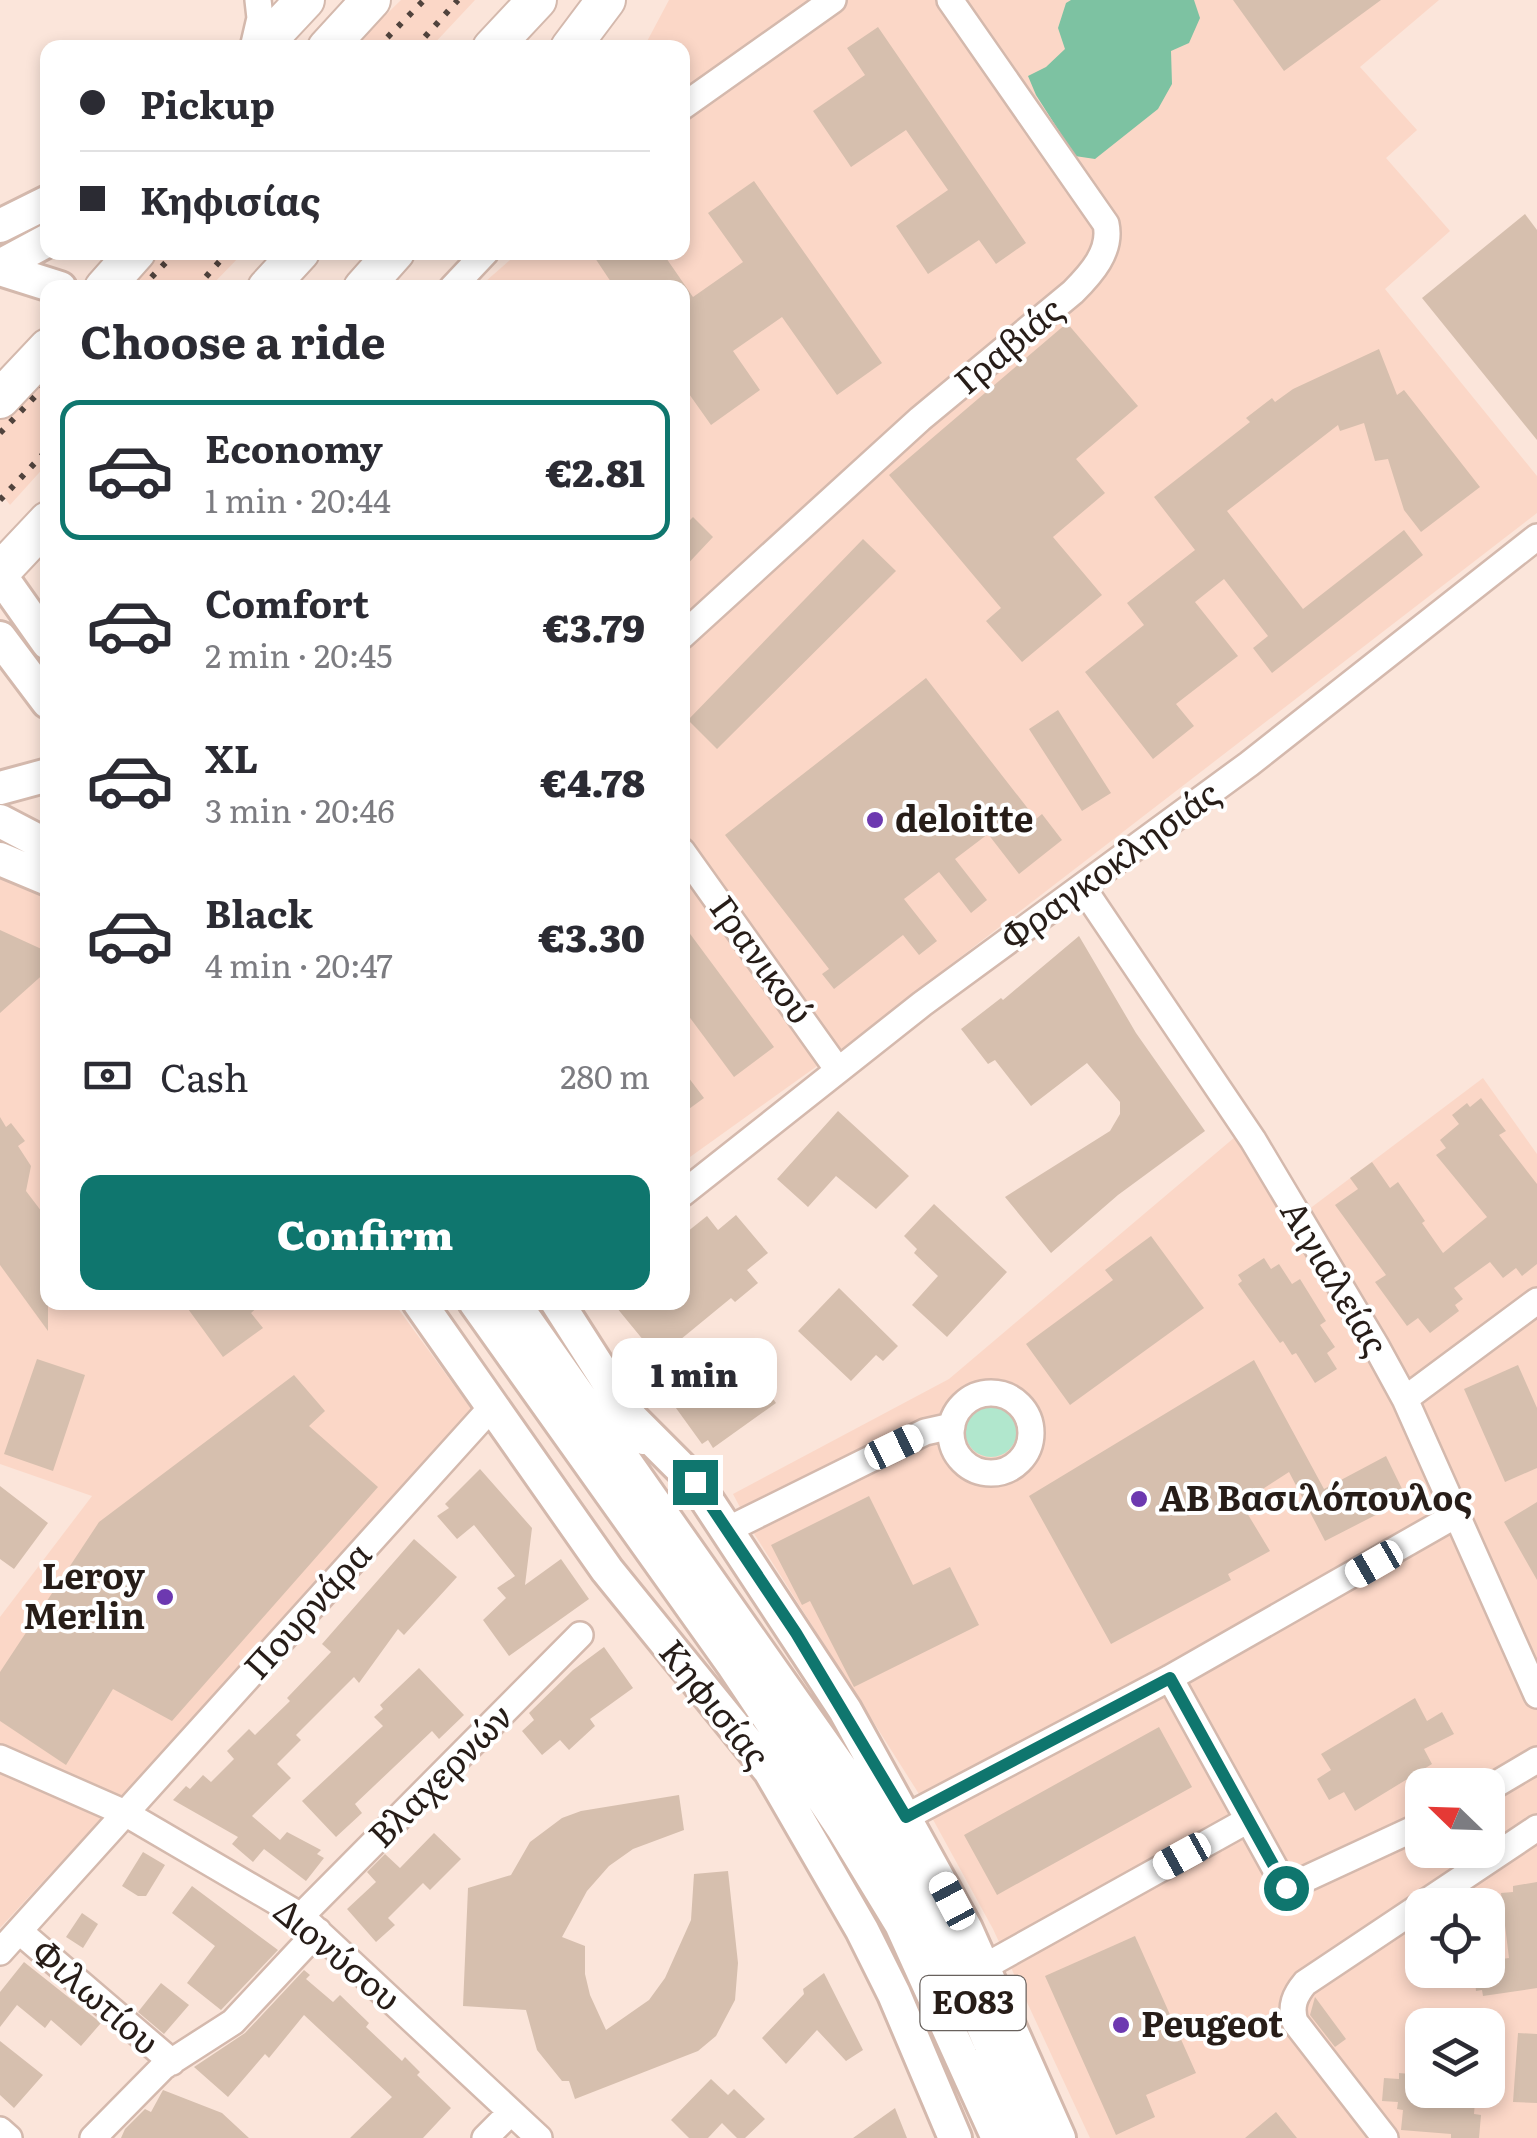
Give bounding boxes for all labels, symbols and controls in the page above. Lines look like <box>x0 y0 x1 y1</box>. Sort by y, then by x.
text: Pickup <box>140 74 275 131</box>
text: Κηφισίας <box>140 170 320 227</box>
street label: Γραβιάς <box>941 283 1073 405</box>
text: Choose a ride <box>80 306 386 373</box>
text: Economy <box>205 418 383 475</box>
icon: car <box>85 425 175 515</box>
text: €2.81 <box>546 442 645 499</box>
text: 1 min · 20:44 <box>205 475 391 523</box>
text: Comfort <box>205 573 369 630</box>
icon: car <box>85 580 175 670</box>
text: €3.79 <box>543 597 645 654</box>
text: 2 min · 20:45 <box>205 630 393 678</box>
text: XL <box>205 728 258 785</box>
icon: car <box>85 735 175 825</box>
text: €4.78 <box>540 752 645 809</box>
street label: Φραγκοκλησιάς <box>988 766 1229 961</box>
text: 3 min · 20:46 <box>205 785 395 833</box>
place label: deloitte <box>895 791 1034 843</box>
marker: deloitte <box>864 809 886 831</box>
text: Black <box>205 883 313 940</box>
street label: Γρανικού <box>699 883 828 1033</box>
icon: car <box>85 890 175 980</box>
text: €3.30 <box>539 907 645 964</box>
text: 4 min · 20:47 <box>205 940 393 988</box>
text: Cash <box>160 1047 249 1104</box>
icon: cash <box>80 1048 135 1103</box>
text: 280 m <box>560 1051 650 1099</box>
button: Confirm <box>80 1175 650 1290</box>
street label: Αιγιαλείας <box>1270 1189 1403 1364</box>
callout: 1 min <box>612 1337 778 1407</box>
text: 1 min <box>651 1349 738 1397</box>
car <box>860 1420 928 1474</box>
route end <box>673 1460 718 1505</box>
place label: ΑΒ Βασιλόπουλος <box>1159 1470 1472 1522</box>
marker: ΑΒ Βασιλόπουλος <box>1128 1488 1150 1510</box>
street label: Πουρνάρα <box>230 1529 382 1689</box>
car <box>1341 1536 1407 1592</box>
place label: Leroy Merlin <box>23 1548 146 1640</box>
marker: Leroy Merlin <box>154 1586 176 1608</box>
street label: Κηφισίας <box>648 1627 784 1777</box>
street label: Βλαχερνών <box>355 1690 523 1858</box>
north arrow <box>1405 1768 1505 1868</box>
map controls <box>1405 1768 1505 2108</box>
car <box>1148 1828 1216 1884</box>
route start <box>1264 1866 1309 1911</box>
car <box>925 1867 979 1935</box>
street label: Διονύσου <box>264 1884 414 2021</box>
button: locate <box>1405 1888 1505 1988</box>
street label: Φιλωτίου <box>22 1924 172 2065</box>
road number: ΕΟ83 <box>920 1976 1026 2030</box>
place label: Peugeot <box>1141 1996 1284 2048</box>
button: layers <box>1405 2008 1505 2108</box>
marker: Peugeot <box>1110 2014 1132 2036</box>

